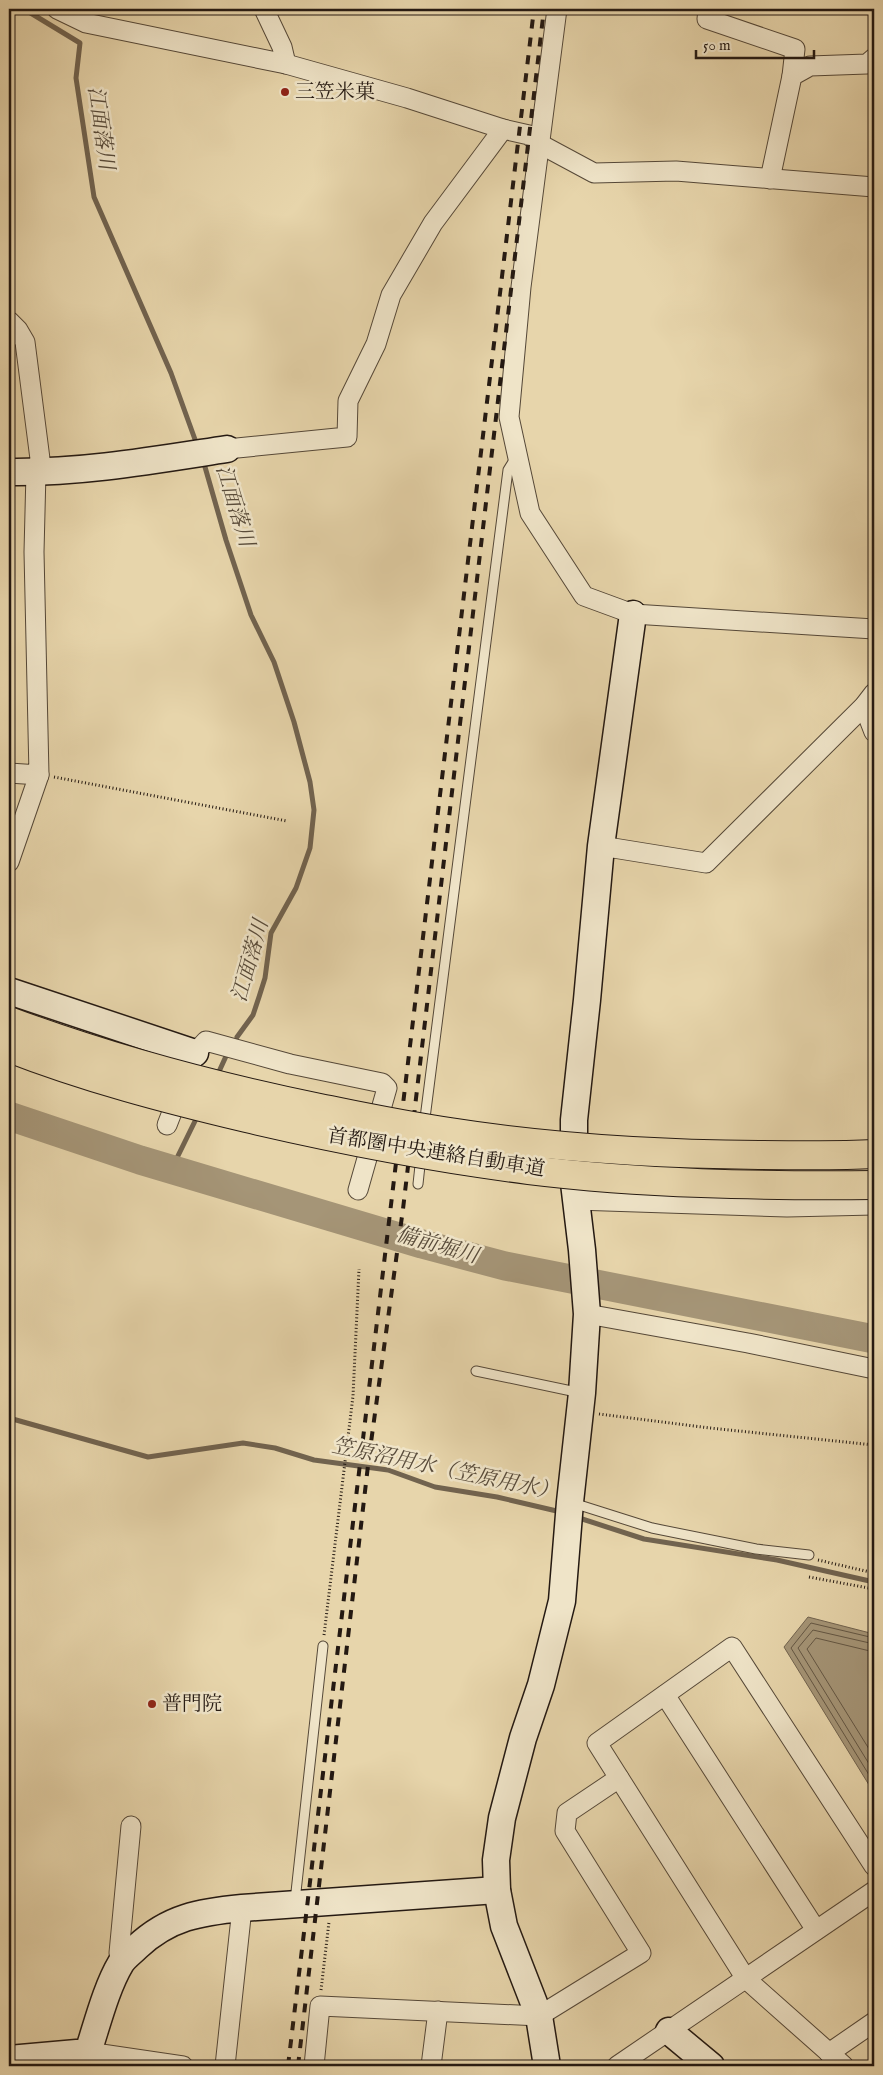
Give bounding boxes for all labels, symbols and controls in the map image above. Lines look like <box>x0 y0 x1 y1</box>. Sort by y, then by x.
scale bar <box>696 28 813 60</box>
text: 50 m <box>703 36 731 55</box>
place label: 三笠米菓 <box>295 80 375 105</box>
water label: 江面落川 <box>81 85 119 173</box>
marker: 三笠米菓 <box>279 86 291 98</box>
water label: 江面落川 <box>209 462 260 552</box>
water label: 江面落川 <box>226 915 276 1005</box>
street label: 首都圏中央連絡自動車道 <box>325 1123 547 1183</box>
water label: 備前堀川 <box>393 1221 483 1271</box>
water label: 笠原沼用水（笠原用水） <box>329 1433 561 1507</box>
place label: 普門院 <box>162 1692 222 1717</box>
marker: 普門院 <box>146 1698 158 1710</box>

